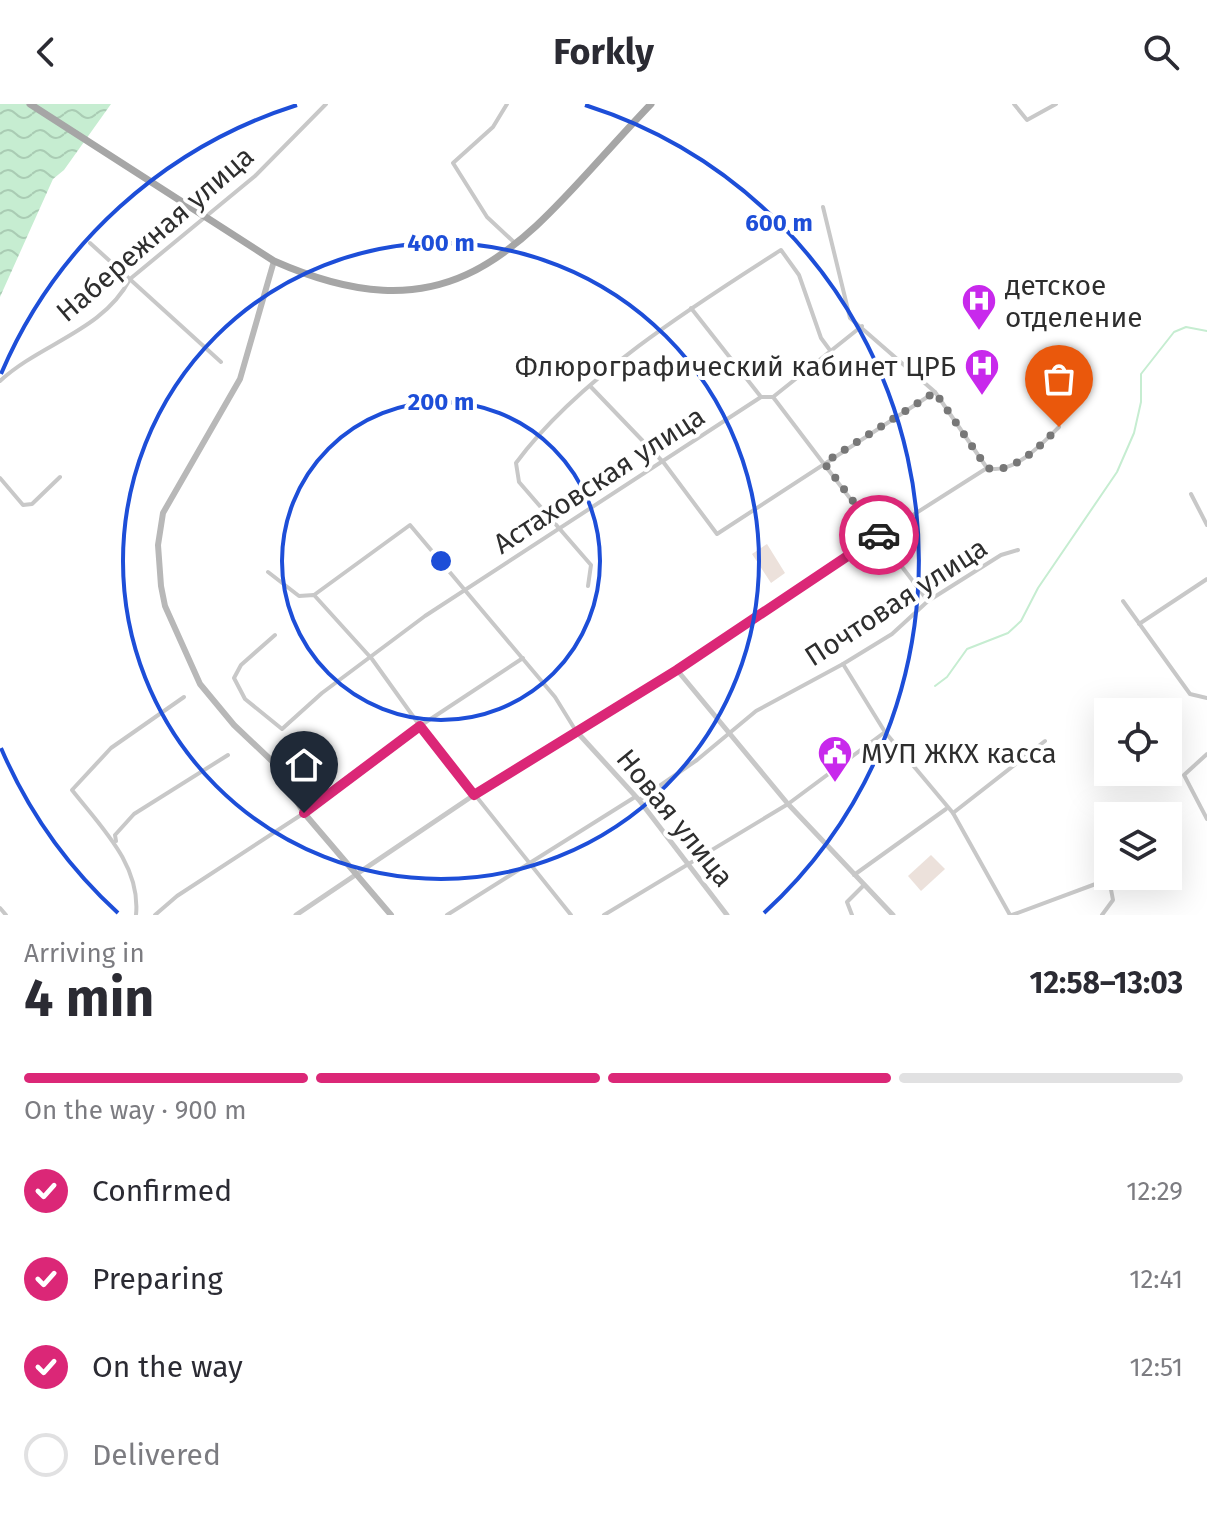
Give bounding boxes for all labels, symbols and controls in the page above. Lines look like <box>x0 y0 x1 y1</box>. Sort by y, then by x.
icon: back <box>24 30 68 74</box>
text: Forkly <box>553 30 654 74</box>
icon: search <box>1139 30 1183 74</box>
street label: Набережная улица <box>50 139 260 329</box>
text: 600 m <box>745 209 813 237</box>
text: 400 m <box>407 229 475 257</box>
place label: детское отделение <box>1005 269 1142 334</box>
hospital icon: детское отделение <box>960 282 998 332</box>
pin <box>1025 345 1093 427</box>
hospital icon: Флюрографический кабинет ЦРБ <box>963 347 1001 397</box>
place label: Флюрографический кабинет ЦРБ <box>515 350 956 383</box>
icon: bag <box>1037 357 1081 401</box>
text: 200 m <box>408 388 474 416</box>
street label: Астаховская улица <box>487 399 711 561</box>
courier <box>839 495 919 575</box>
icon: car <box>857 513 901 557</box>
street label: Почтовая улица <box>799 531 993 673</box>
centre of rings <box>427 547 455 575</box>
map controls <box>1094 698 1182 890</box>
button: locate <box>1094 698 1182 786</box>
pin <box>270 731 338 813</box>
public building icon: МУП ЖКХ касса <box>816 734 854 784</box>
place label: МУП ЖКХ касса <box>861 737 1057 770</box>
icon: home <box>282 743 326 787</box>
street label: Новая улица <box>610 743 740 893</box>
button: layers <box>1094 802 1182 890</box>
text: Arriving in <box>24 938 145 969</box>
text: 12:58–13:03 <box>1030 965 1183 1001</box>
text: 4 min <box>24 967 154 1030</box>
text: On the way · 900 m <box>24 1095 247 1126</box>
icon: check <box>24 1169 68 1213</box>
text: Confirmed <box>92 1173 232 1209</box>
text: 12:29 <box>1126 1176 1183 1207</box>
icon: check <box>24 1257 68 1301</box>
text: Preparing <box>92 1261 223 1297</box>
text: 12:41 <box>1129 1264 1183 1295</box>
icon: check <box>24 1345 68 1389</box>
text: On the way <box>92 1349 243 1385</box>
text: 12:51 <box>1130 1352 1183 1383</box>
text: Delivered <box>92 1437 221 1473</box>

